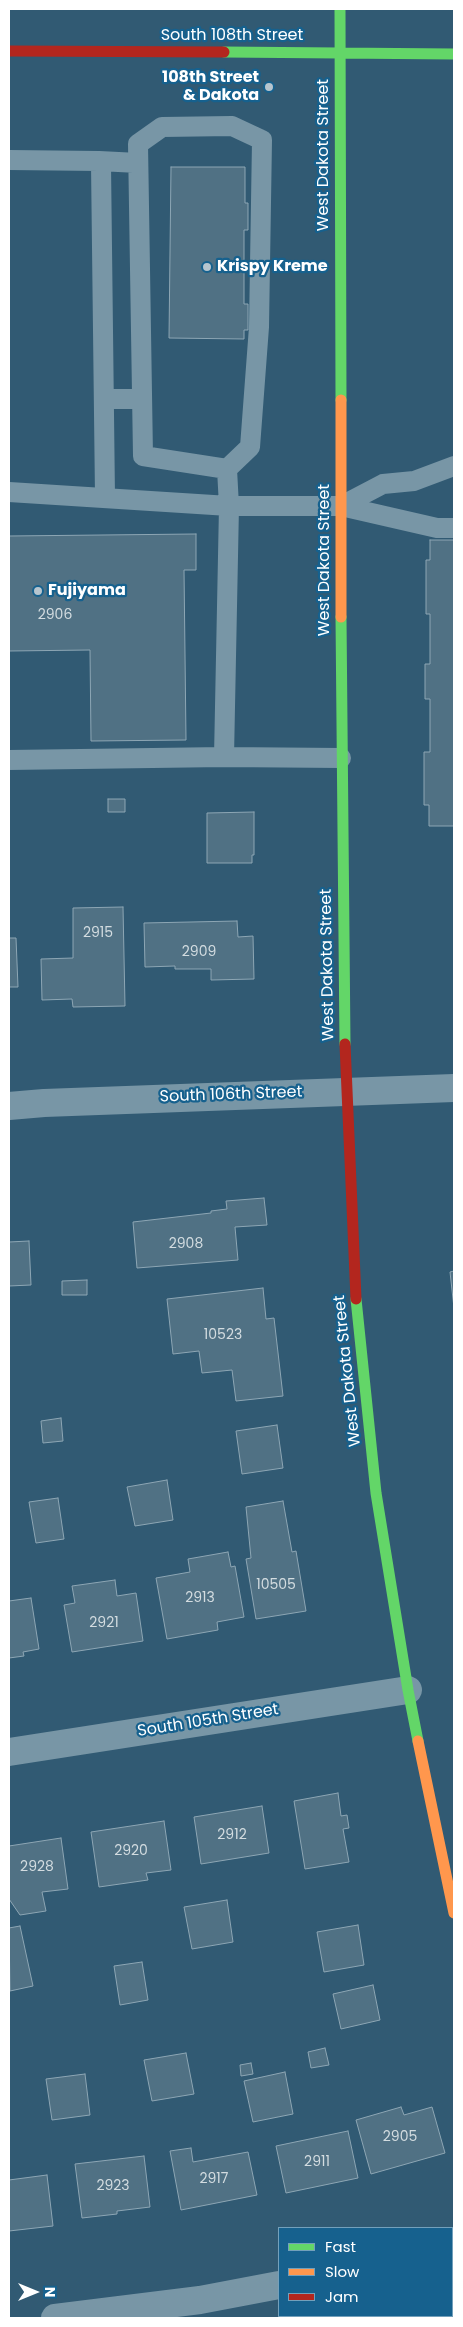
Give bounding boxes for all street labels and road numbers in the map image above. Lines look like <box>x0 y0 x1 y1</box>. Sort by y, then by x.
street label: South 108th Street <box>161 26 303 46</box>
street label: West Dakota Street <box>314 79 334 231</box>
street label: West Dakota Street <box>315 484 335 636</box>
street label: West Dakota Street <box>317 889 339 1041</box>
street label: South 106th Street <box>159 1083 303 1107</box>
street label: West Dakota Street <box>330 1294 366 1448</box>
street label: South 105th Street <box>136 1700 280 1742</box>

